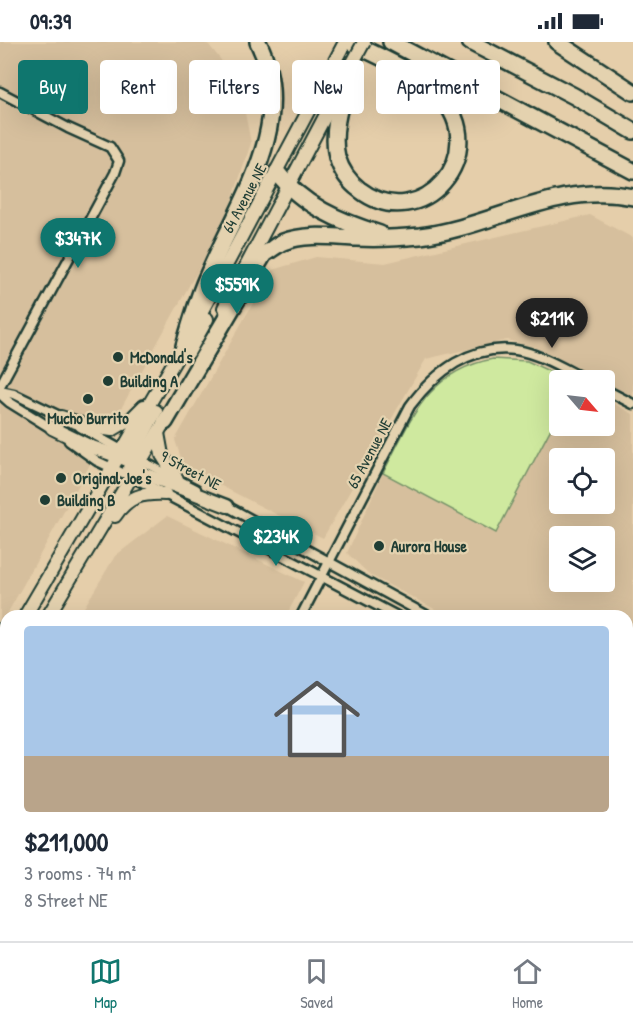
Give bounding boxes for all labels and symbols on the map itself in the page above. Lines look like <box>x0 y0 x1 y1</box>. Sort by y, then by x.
street label: 64 Avenue NE <box>216 159 272 237</box>
pin: $347K <box>36 218 120 269</box>
pin: $559K <box>195 264 279 315</box>
pin: $211K <box>510 298 594 349</box>
place label: McDonald's <box>130 346 193 368</box>
marker: McDonald's <box>111 350 125 364</box>
place label: Building A <box>120 370 178 393</box>
north arrow <box>549 370 615 436</box>
marker: Building A <box>101 374 115 388</box>
marker: Mucho Burrito <box>81 392 95 406</box>
place label: Mucho Burrito <box>47 407 129 429</box>
street label: 65 Avenue NE <box>341 414 397 492</box>
street label: 9 Street NE <box>157 445 225 495</box>
place label: Original Joe's <box>73 467 152 490</box>
marker: Original Joe's <box>54 471 68 485</box>
place label: Building B <box>57 489 115 512</box>
marker: Building B <box>38 493 52 507</box>
pin: $234K <box>234 516 318 567</box>
place label: Aurora House <box>391 535 467 557</box>
marker: Aurora House <box>372 539 386 553</box>

